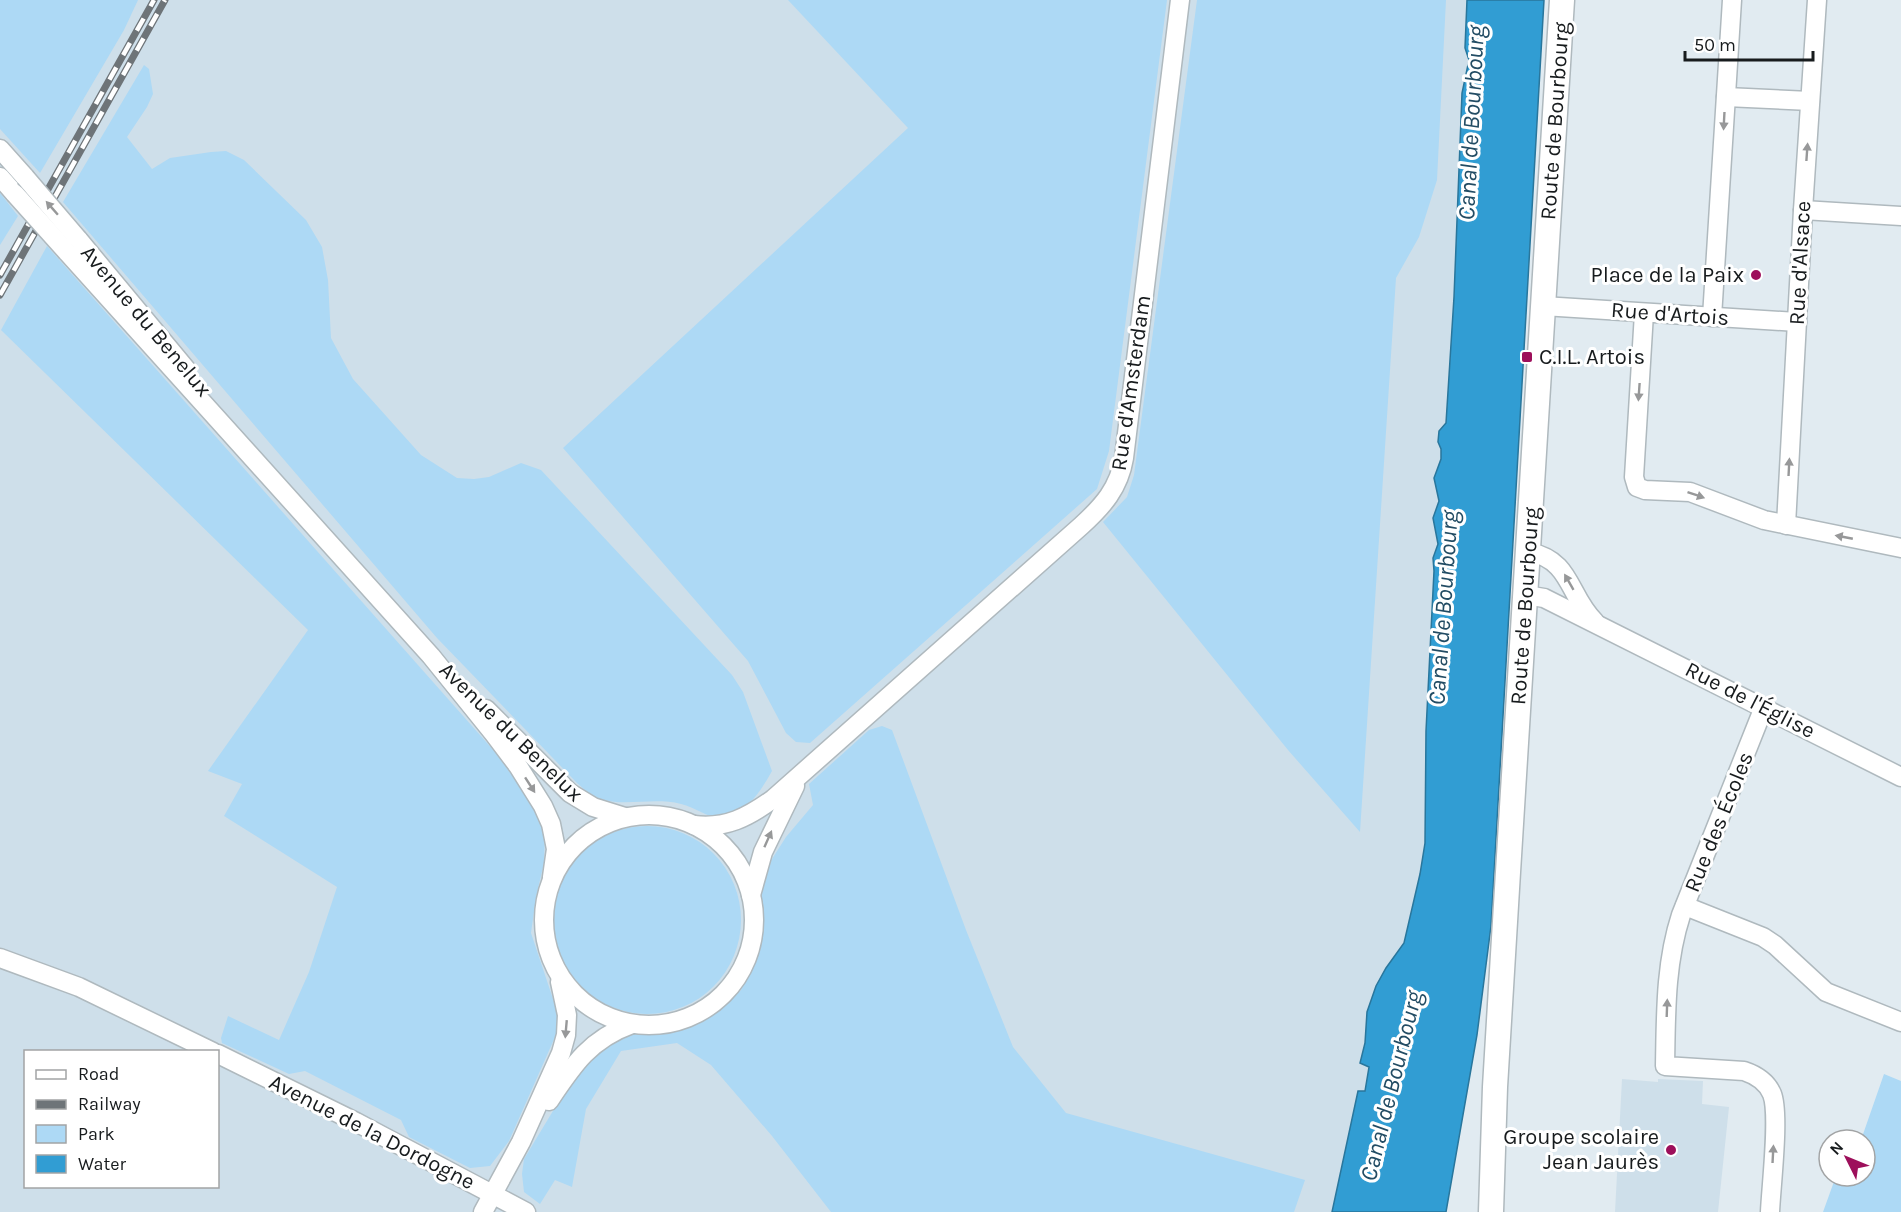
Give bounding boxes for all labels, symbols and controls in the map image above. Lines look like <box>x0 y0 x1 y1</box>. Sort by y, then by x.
street label: Route de Bourbourg <box>1535 20 1575 221</box>
water label: Canal de Bourbourg <box>1452 24 1490 221</box>
scale bar <box>1685 24 1812 62</box>
text: 50 m <box>1694 34 1736 56</box>
one-way arrow <box>1719 112 1729 131</box>
one-way arrow <box>1802 142 1811 161</box>
street label: Rue d'Alsace <box>1784 200 1816 326</box>
one-way arrow <box>46 201 59 216</box>
street label: Avenue du Benelux <box>75 240 217 402</box>
place label: Place de la Paix <box>1591 262 1744 288</box>
marker: Place de la Paix <box>1749 268 1763 282</box>
street label: Rue d'Amsterdam <box>1106 293 1156 473</box>
street label: Rue d'Artois <box>1610 297 1730 331</box>
place label: C.I.L. Artois <box>1539 344 1645 370</box>
marker: C.I.L. Artois <box>1520 350 1534 364</box>
one-way arrow <box>1635 382 1644 401</box>
one-way arrow <box>1785 457 1794 476</box>
one-way arrow <box>1687 490 1705 500</box>
street label: Route de Bourbourg <box>1505 505 1545 706</box>
water label: Canal de Bourbourg <box>1422 509 1464 706</box>
one-way arrow <box>1834 532 1853 541</box>
one-way arrow <box>1564 574 1575 590</box>
street label: Rue de l'Église <box>1681 655 1820 744</box>
street label: Avenue du Benelux <box>434 657 588 807</box>
street label: Rue des Écoles <box>1678 748 1759 896</box>
one-way arrow <box>524 777 536 793</box>
one-way arrow <box>764 830 774 848</box>
water label: Canal de Bourbourg <box>1354 987 1428 1184</box>
one-way arrow <box>1662 998 1671 1017</box>
one-way arrow <box>561 1019 571 1038</box>
legend <box>24 1050 219 1188</box>
text: Road <box>78 1063 119 1085</box>
street label: Avenue de la Dordogne <box>265 1069 479 1195</box>
text: Railway <box>78 1093 141 1115</box>
text: Park <box>78 1123 115 1145</box>
place label: Groupe scolaire Jean Jaurès <box>1503 1124 1659 1175</box>
north arrow <box>1817 1128 1877 1188</box>
text: N <box>1826 1137 1847 1159</box>
marker: Groupe scolaire Jean Jaurès <box>1664 1143 1678 1157</box>
one-way arrow <box>1769 1144 1778 1163</box>
text: Water <box>78 1153 126 1175</box>

